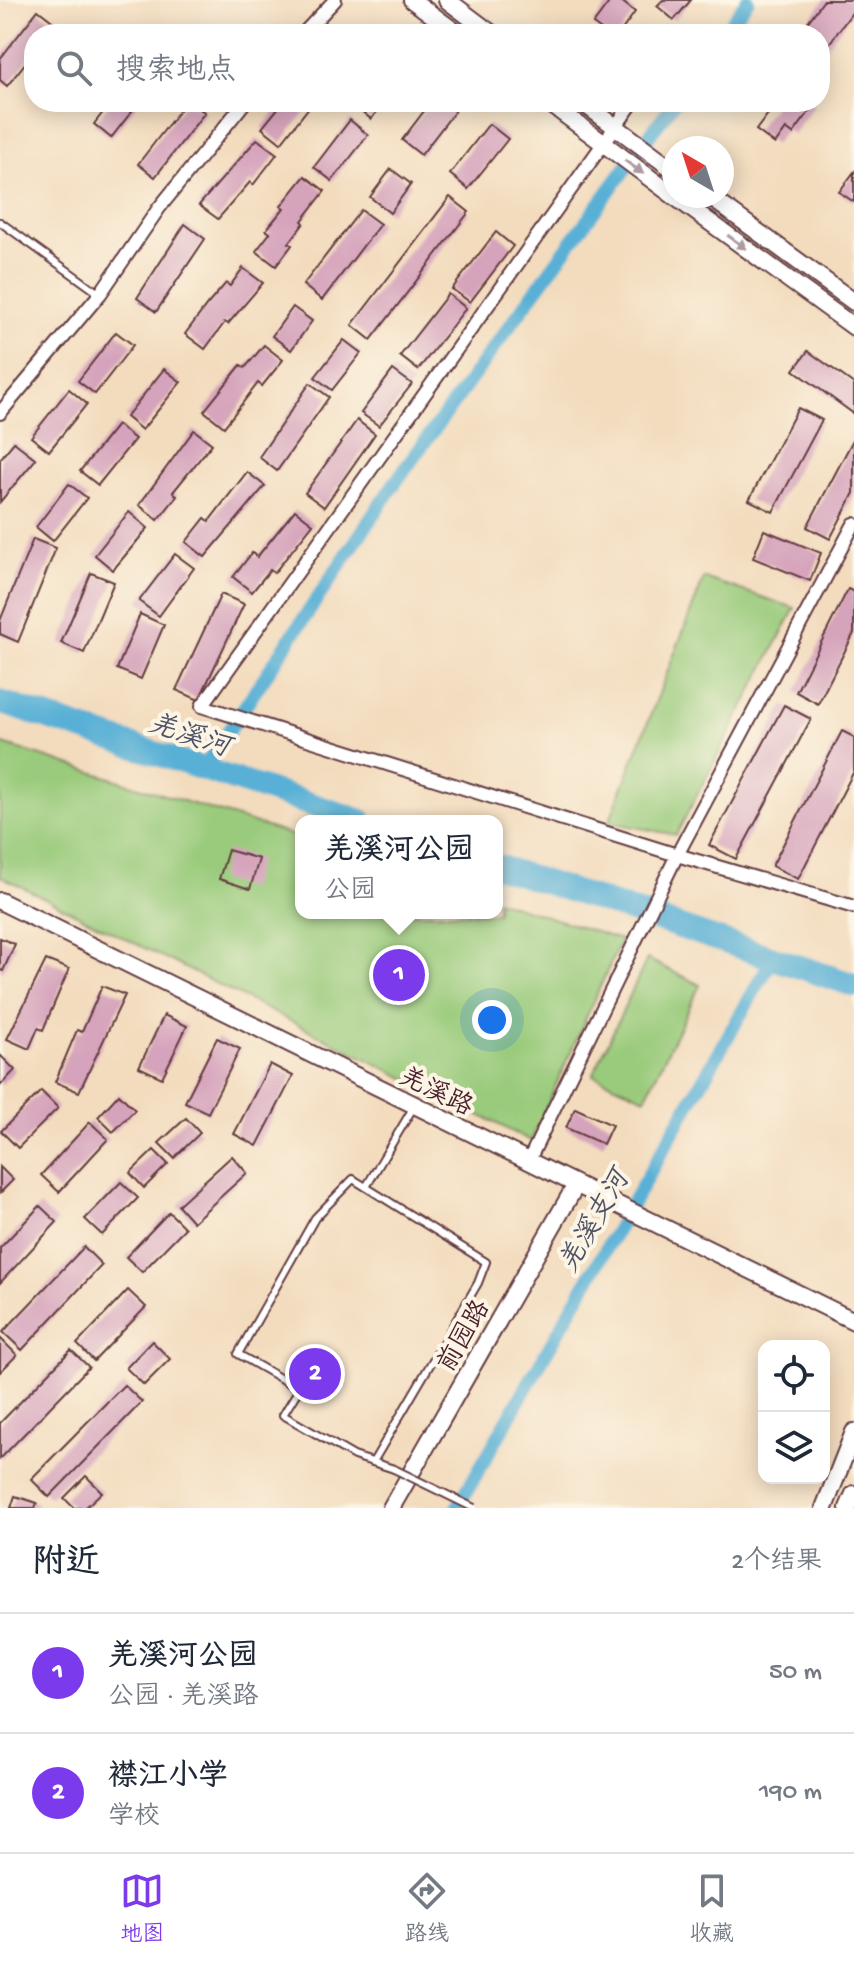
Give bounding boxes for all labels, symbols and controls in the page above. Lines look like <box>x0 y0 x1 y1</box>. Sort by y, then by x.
search box <box>24 24 830 112</box>
icon: search <box>52 46 96 90</box>
text: 搜索地点 <box>116 55 236 90</box>
north arrow <box>662 136 734 208</box>
one-way arrow <box>624 159 645 174</box>
one-way arrow <box>727 234 748 249</box>
water label: 羌溪河 <box>144 708 238 767</box>
popup <box>295 815 503 919</box>
text: 羌溪河公园 <box>324 835 474 870</box>
text: 公园 <box>324 877 376 908</box>
pin: 1 <box>373 945 425 1005</box>
your location <box>472 1000 512 1040</box>
street label: 羌溪路 <box>393 1061 478 1125</box>
water label: 羌溪支河 <box>552 1161 640 1279</box>
street label: 前园路 <box>431 1295 499 1379</box>
map controls <box>758 1340 830 1484</box>
button: locate <box>758 1340 830 1412</box>
pin: 2 <box>289 1344 341 1404</box>
button: layers <box>758 1412 830 1484</box>
text: 附近 <box>32 1545 100 1585</box>
text: 2个结果 <box>731 1548 822 1579</box>
text: 羌溪河公园 <box>108 1641 258 1676</box>
text: 1 <box>53 1658 63 1689</box>
text: 50 m <box>769 1658 822 1689</box>
text: 公园 · 羌溪路 <box>108 1683 258 1714</box>
text: 襟江小学 <box>108 1761 228 1796</box>
text: 2 <box>52 1778 64 1809</box>
text: 190 m <box>759 1778 822 1809</box>
text: 学校 <box>108 1803 160 1834</box>
tab: 地图 <box>120 1869 164 1949</box>
tab: 路线 <box>405 1869 449 1949</box>
tab: 收藏 <box>690 1869 734 1949</box>

